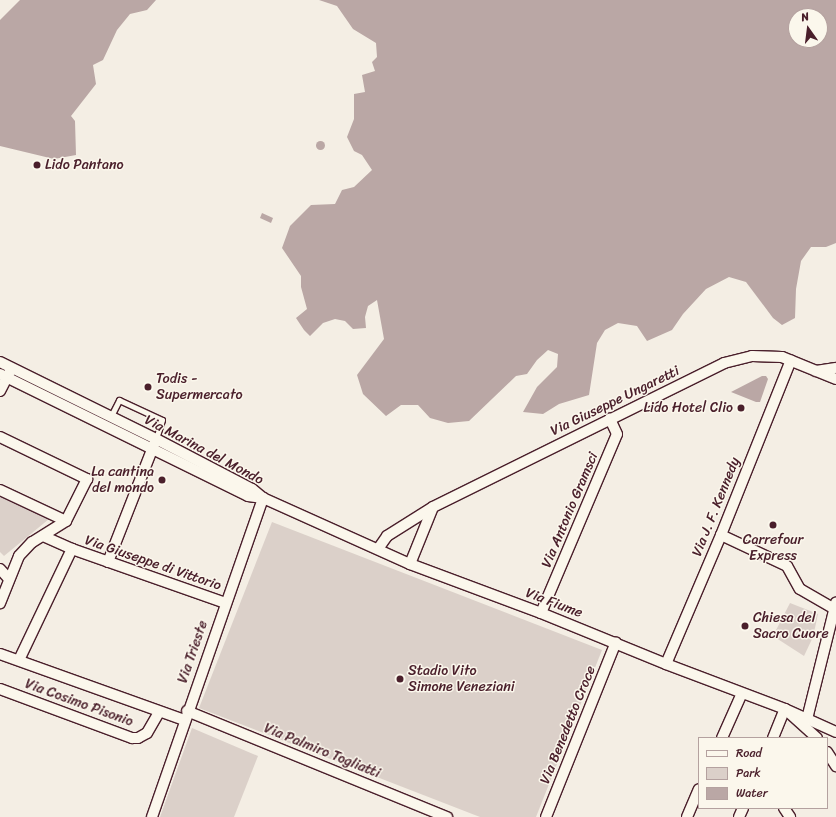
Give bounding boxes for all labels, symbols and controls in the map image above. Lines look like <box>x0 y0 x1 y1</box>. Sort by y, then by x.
text: N <box>799 7 811 27</box>
north arrow <box>788 8 828 48</box>
place label: Lido Pantano <box>45 157 124 173</box>
marker: Lido Pantano <box>32 160 42 170</box>
street label: Via Giuseppe Ungaretti <box>548 363 682 439</box>
place label: Todis - Supermercato <box>156 371 243 404</box>
marker: Todis - Supermercato <box>143 382 153 392</box>
place label: Lido Hotel Clio <box>643 400 733 416</box>
marker: Lido Hotel Clio <box>736 403 746 413</box>
street label: Via Marina del Mondo <box>142 412 266 488</box>
street label: Via Antonio Gramsci <box>538 450 602 570</box>
street label: Via J. F. Kennedy <box>689 456 743 558</box>
place label: La cantina del mondo <box>91 464 154 496</box>
marker: La cantina del mondo <box>157 475 167 485</box>
marker: Carrefour Express <box>768 520 778 530</box>
street label: Via Giuseppe di Vittorio <box>82 532 224 594</box>
place label: Carrefour Express <box>743 532 803 564</box>
street label: Via Fiume <box>523 585 585 621</box>
place label: Chiesa del Sacro Cuore <box>753 610 828 642</box>
street label: Via Trieste <box>174 619 212 685</box>
marker: Chiesa del Sacro Cuore <box>740 621 750 631</box>
place label: Stadio Vito Simone Veneziani <box>408 663 515 696</box>
street label: Via Benedetto Croce <box>537 664 599 786</box>
marker: Stadio Vito Simone Veneziani <box>395 674 405 684</box>
street label: Via Cosimo Pisonio <box>22 675 136 731</box>
street label: Via Palmiro Togliatti <box>261 720 383 782</box>
legend <box>698 737 828 809</box>
text: Road <box>736 742 762 764</box>
text: Park <box>736 762 761 784</box>
text: Water <box>736 782 768 804</box>

